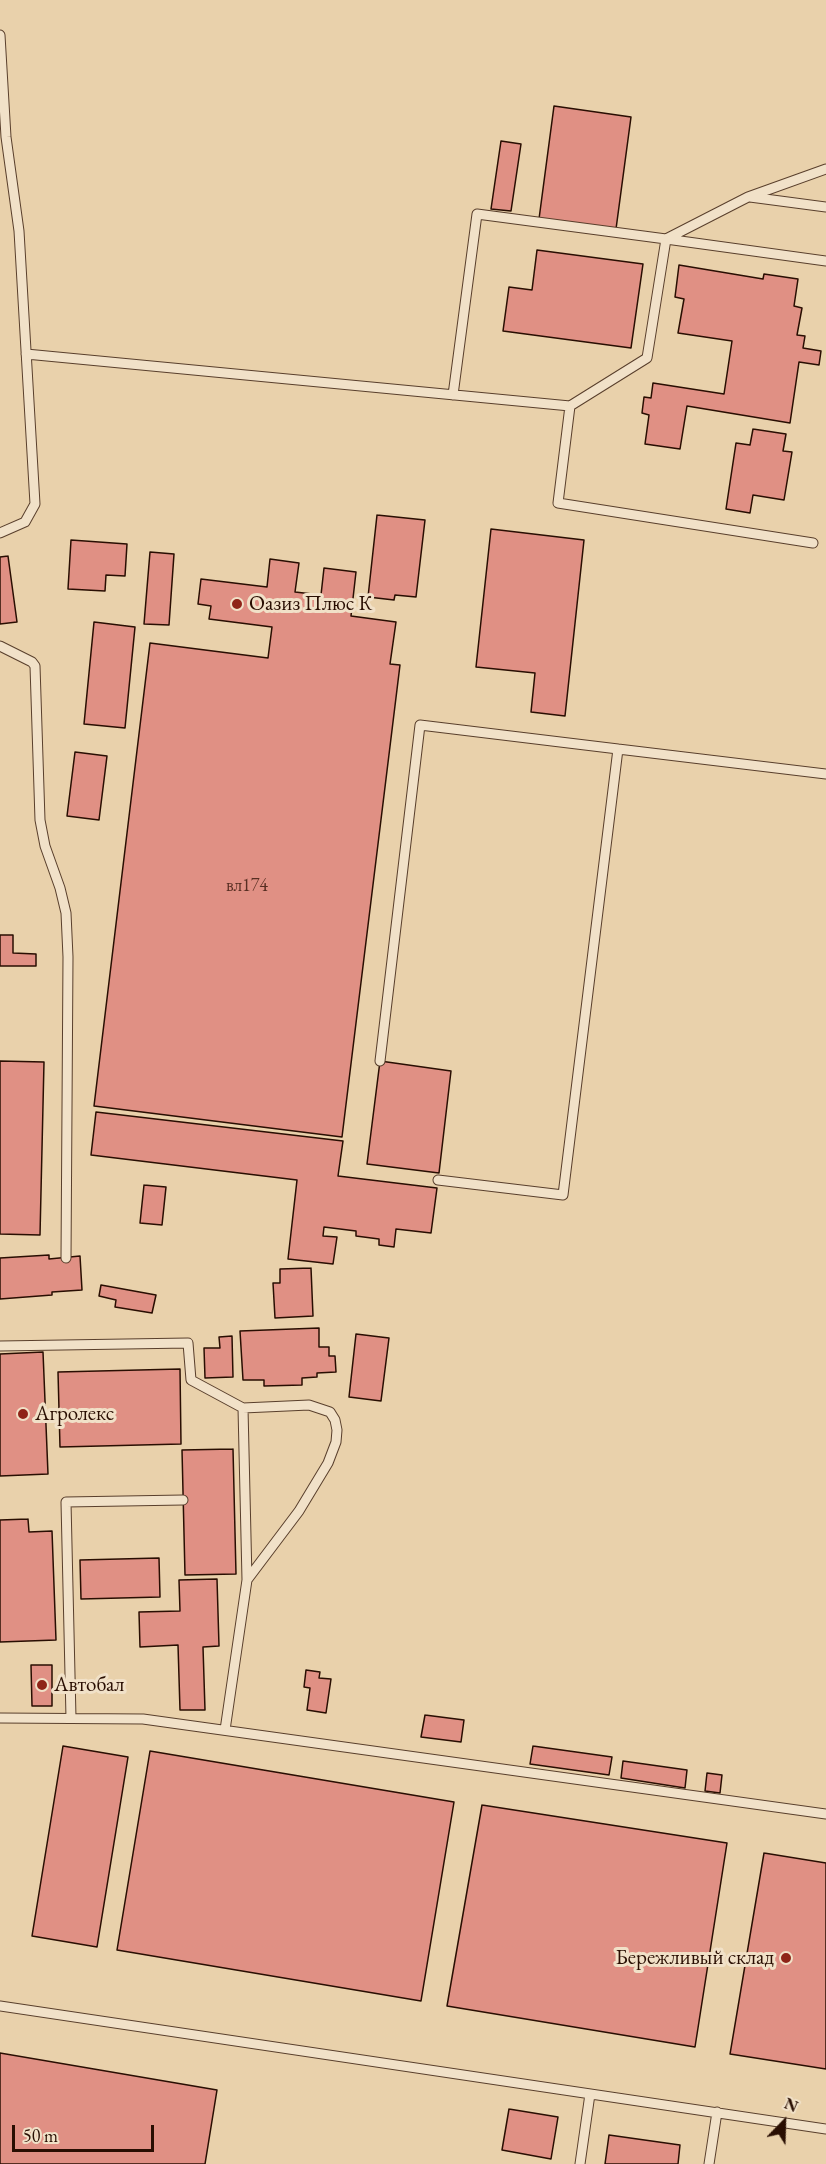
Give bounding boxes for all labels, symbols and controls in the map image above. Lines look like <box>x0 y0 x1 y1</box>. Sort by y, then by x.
place label: Оазиз Плюс К <box>249 591 372 617</box>
marker: Оазиз Плюс К <box>230 597 244 611</box>
house number: вл174 <box>226 875 268 897</box>
place label: Агролекс <box>35 1401 114 1427</box>
marker: Агролекс <box>16 1407 30 1421</box>
place label: Автобал <box>54 1672 124 1698</box>
marker: Автобал <box>35 1678 49 1692</box>
place label: Бережливый склад <box>615 1945 774 1971</box>
marker: Бережливый склад <box>779 1951 793 1965</box>
north arrow <box>754 2092 814 2152</box>
text: N <box>781 2093 801 2117</box>
scale bar <box>15 2113 158 2151</box>
text: 50 m <box>23 2124 58 2147</box>

